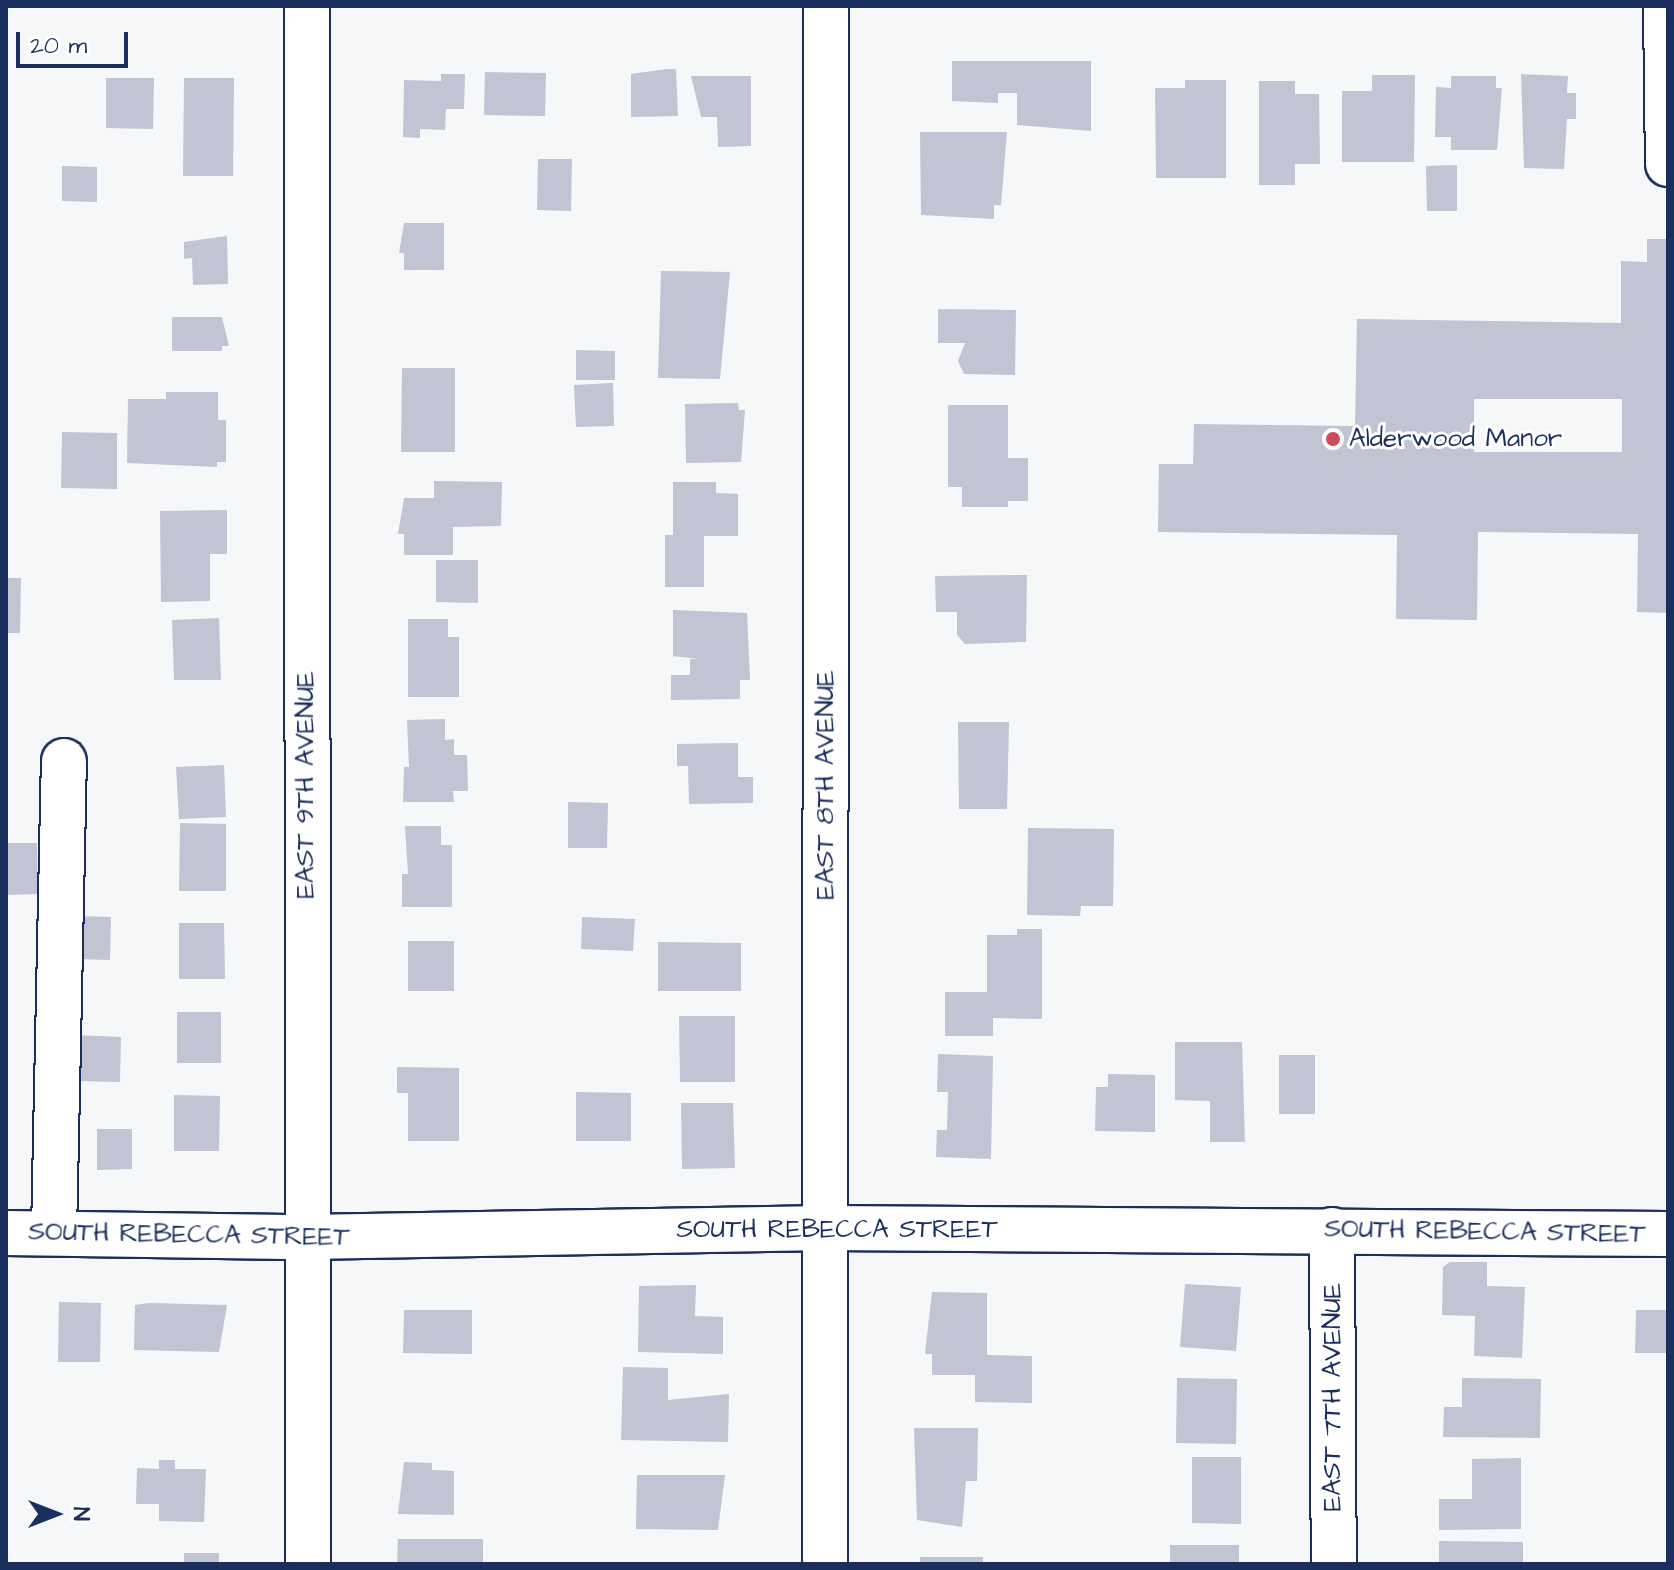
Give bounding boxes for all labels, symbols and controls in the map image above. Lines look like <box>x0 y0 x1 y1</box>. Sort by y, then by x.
scale bar <box>20 16 132 66</box>
text: 20 m <box>30 29 87 63</box>
place label: Alderwood Manor <box>1349 423 1562 455</box>
marker: Alderwood Manor <box>1324 430 1342 448</box>
street label: EAST 8TH AVENUE <box>810 670 842 900</box>
street label: EAST 9TH AVENUE <box>290 671 322 899</box>
street label: SOUTH REBECCA STREET <box>676 1214 998 1246</box>
street label: SOUTH REBECCA STREET <box>1324 1214 1646 1250</box>
street label: SOUTH REBECCA STREET <box>28 1217 350 1253</box>
street label: EAST 7TH AVENUE <box>1317 1283 1349 1511</box>
north arrow <box>16 1474 96 1554</box>
text: N <box>65 1507 96 1521</box>

